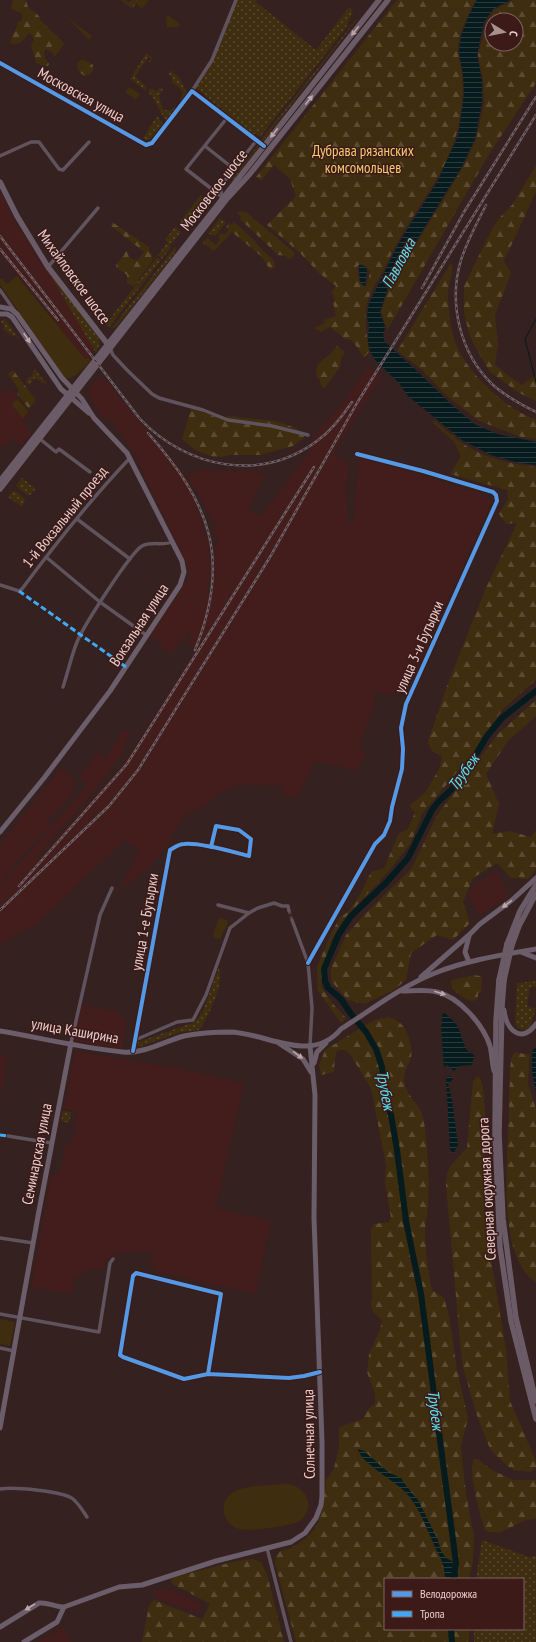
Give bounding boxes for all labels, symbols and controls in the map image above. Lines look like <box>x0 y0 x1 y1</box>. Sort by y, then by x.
north arrow <box>484 12 524 52</box>
one-way arrow <box>350 25 359 36</box>
text: С <box>507 30 521 37</box>
street label: Московская улица <box>34 63 128 126</box>
one-way arrow <box>305 95 313 106</box>
one-way arrow <box>270 127 279 138</box>
park label: Дубрава рязанских комсомольцев <box>312 141 414 177</box>
street label: Московское шоссе <box>176 145 251 234</box>
street label: Михайловское шоссе <box>34 226 115 328</box>
water label: Павловка <box>377 233 420 291</box>
one-way arrow <box>23 333 31 344</box>
street label: 1-й Вокзальный проезд <box>18 462 112 571</box>
street label: Вокзальная улица <box>105 580 172 670</box>
street label: улица 3-и Бутырки <box>390 598 447 696</box>
water label: Трубеж <box>443 748 484 794</box>
street label: улица 1-е Бутырки <box>127 872 162 972</box>
one-way arrow <box>501 900 512 908</box>
one-way arrow <box>434 990 446 996</box>
street label: улица Каширина <box>30 1013 120 1048</box>
one-way arrow <box>292 1051 303 1059</box>
water label: Трубеж <box>372 1068 400 1114</box>
street label: Семинарская улица <box>17 1102 56 1206</box>
street label: Северная окружная дорога <box>473 1117 500 1261</box>
street label: Солнечная улица <box>298 1389 319 1479</box>
water label: Трубеж <box>424 1389 449 1434</box>
legend <box>384 1578 524 1630</box>
text: Велодорожка <box>420 1586 477 1601</box>
one-way arrow <box>24 1604 36 1611</box>
text: Тропа <box>420 1606 445 1621</box>

